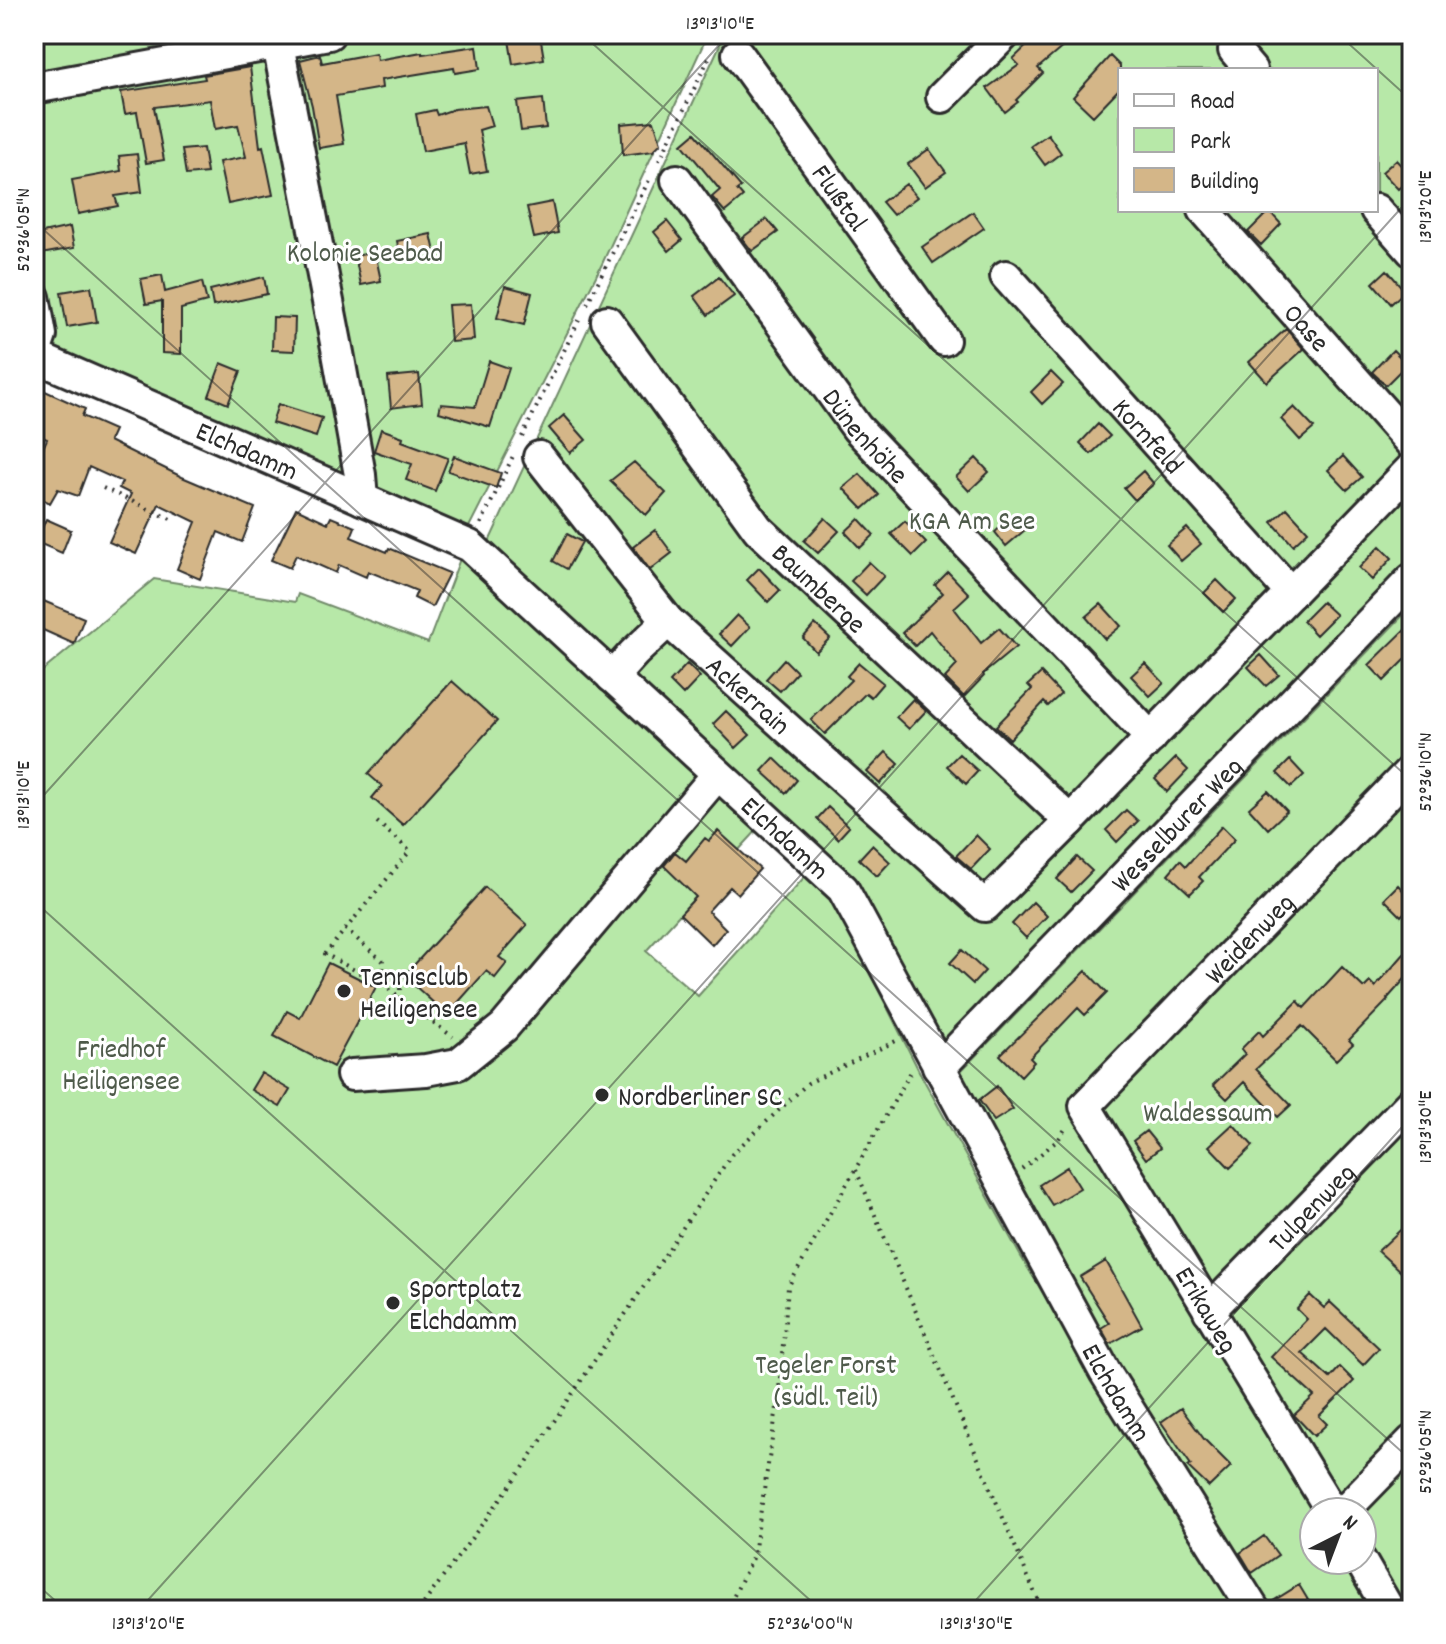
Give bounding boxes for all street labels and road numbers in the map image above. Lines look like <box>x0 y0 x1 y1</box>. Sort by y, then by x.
street label: Flußtal <box>799 158 875 242</box>
street label: Oase <box>1271 297 1337 363</box>
street label: Dünenhöhe <box>810 382 915 495</box>
street label: Kornfeld <box>1100 391 1191 486</box>
street label: Elchdamm <box>188 414 303 494</box>
street label: Baumberge <box>760 536 873 645</box>
street label: Ackerrain <box>695 649 797 747</box>
street label: Wesselburer Weg <box>1104 750 1255 904</box>
street label: Elchdamm <box>729 789 836 892</box>
street label: Weidenweg <box>1198 886 1306 996</box>
street label: Tulpenweg <box>1261 1156 1367 1263</box>
street label: Erikaweg <box>1162 1260 1245 1363</box>
street label: Elchdamm <box>1068 1338 1159 1451</box>

